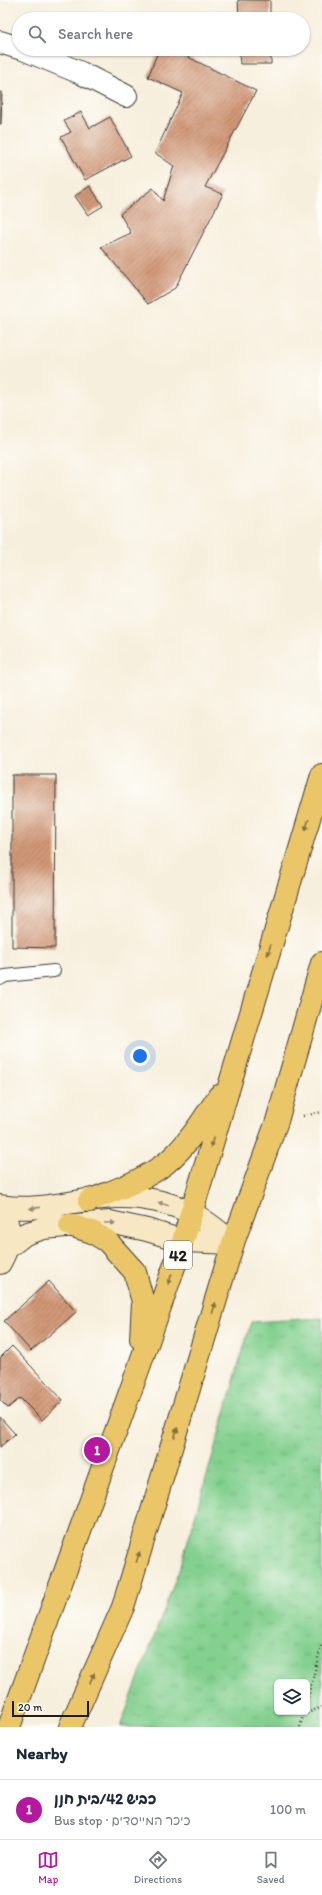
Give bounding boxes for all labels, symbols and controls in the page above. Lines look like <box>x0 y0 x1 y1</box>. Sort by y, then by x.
search box <box>12 12 310 56</box>
icon: search <box>26 23 48 45</box>
text: Search here <box>58 25 133 43</box>
one-way arrow <box>304 820 310 832</box>
one-way arrow <box>266 944 272 956</box>
your location <box>130 1046 150 1066</box>
one-way arrow <box>209 1136 215 1148</box>
one-way arrow <box>157 1201 169 1207</box>
one-way arrow <box>29 1205 41 1212</box>
one-way arrow <box>104 1219 116 1226</box>
road number: 42 <box>164 1241 192 1269</box>
one-way arrow <box>167 1274 173 1286</box>
one-way arrow <box>211 1302 217 1314</box>
one-way arrow <box>173 1426 179 1438</box>
pin: 1 <box>84 1435 110 1465</box>
one-way arrow <box>135 1551 141 1563</box>
one-way arrow <box>89 1672 95 1684</box>
map controls <box>274 1679 310 1715</box>
button: layers <box>274 1679 310 1715</box>
scale bar <box>12 1699 89 1718</box>
text: 20 m <box>18 1701 42 1714</box>
text: Nearby <box>16 1743 68 1763</box>
text: כביש 42/בית חנן <box>54 1790 156 1808</box>
text: 1 <box>26 1802 32 1817</box>
text: 100 m <box>270 1802 306 1817</box>
text: Bus stop · כיכר המייסדים <box>54 1813 190 1828</box>
tab: Map <box>37 1849 59 1886</box>
tab: Directions <box>134 1849 182 1886</box>
tab: Saved <box>257 1849 285 1886</box>

